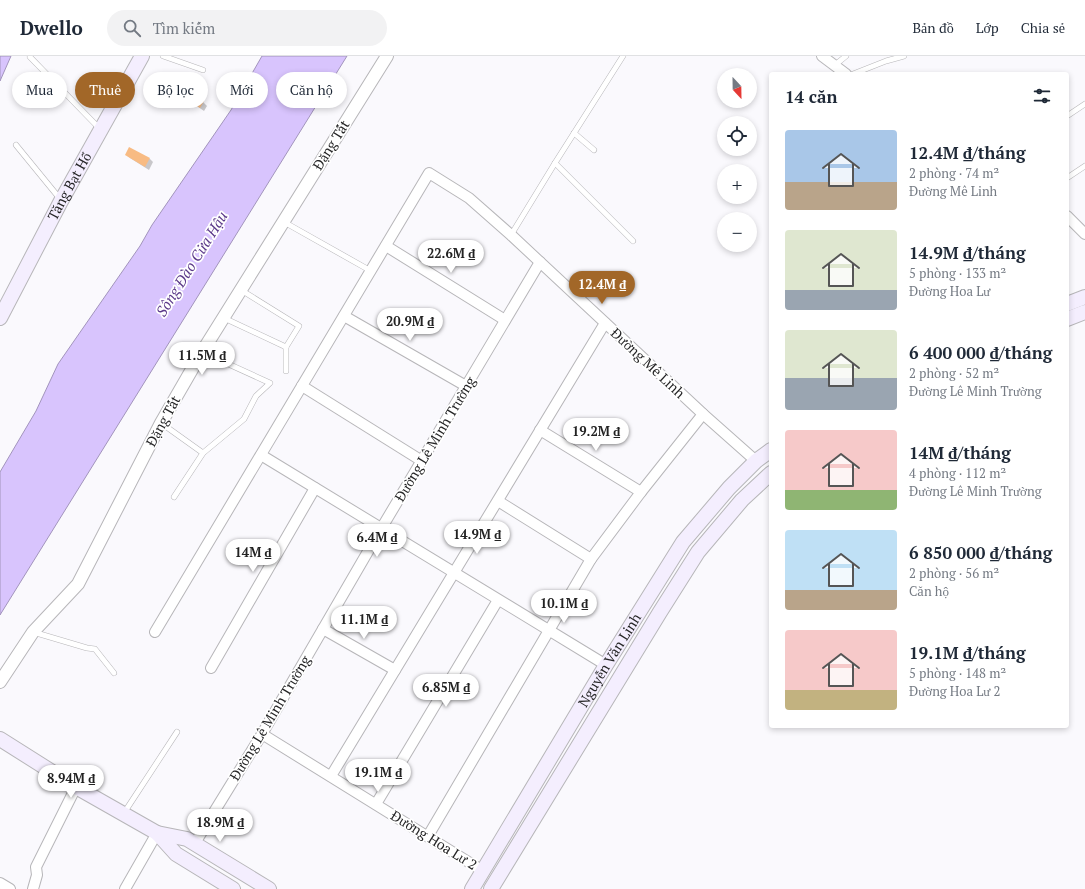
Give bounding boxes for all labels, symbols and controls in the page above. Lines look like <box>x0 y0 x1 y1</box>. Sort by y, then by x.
search box <box>107 10 387 46</box>
text: Dwello <box>20 15 83 40</box>
icon: search <box>121 17 143 39</box>
text: Tìm kiếm <box>153 18 215 38</box>
text: Bản đồ <box>912 18 954 37</box>
text: Lớp <box>976 18 999 37</box>
text: Chia sẻ <box>1021 18 1065 37</box>
north arrow <box>717 68 757 108</box>
map controls <box>717 68 757 252</box>
chip: Mua <box>12 72 67 108</box>
chip: Thuê <box>75 72 135 108</box>
chip: Bộ lọc <box>143 72 208 108</box>
chip: Mới <box>216 72 268 108</box>
chip: Căn hộ <box>276 72 347 108</box>
text: 14 căn <box>785 85 837 108</box>
icon: filters <box>1031 85 1053 107</box>
street label: Đặng Tất <box>308 115 354 173</box>
button: locate <box>717 116 757 156</box>
text: 12.4M ₫/tháng <box>909 141 1025 164</box>
icon: home <box>817 146 865 194</box>
street label: Tăng Bạt Hổ <box>43 149 95 223</box>
button: + <box>717 164 757 204</box>
text: 2 phòng · 74 m² <box>909 164 999 182</box>
text: Đường Mê Linh <box>909 182 997 200</box>
water label: Sông Đào Cửa Hậu <box>151 207 232 320</box>
button: − <box>717 212 757 252</box>
pin: 22.6M ₫ <box>414 240 488 274</box>
text: 14.9M ₫/tháng <box>909 241 1025 264</box>
text: 22.6M ₫ <box>427 244 475 262</box>
icon: home <box>817 246 865 294</box>
text: 5 phòng · 133 m² <box>909 264 1006 282</box>
pin: 12.4M ₫ <box>565 271 639 305</box>
text: 12.4M ₫ <box>578 275 626 293</box>
text: Đường Hoa Lư <box>909 282 990 300</box>
pin: 20.9M ₫ <box>373 308 447 342</box>
text: 20.9M ₫ <box>386 312 434 330</box>
street label: Đường Mê Linh <box>607 323 690 402</box>
text: 6 400 000 ₫/tháng <box>909 341 1052 364</box>
pin: 11.5M ₫ <box>165 342 239 376</box>
text: 11.5M ₫ <box>178 346 226 364</box>
icon: home <box>817 346 865 394</box>
text: 2 phòng · 52 m² <box>909 364 999 382</box>
street label: Đường Lê Minh Trường <box>390 372 480 505</box>
text: Đường Lê Minh Trường <box>909 382 1042 400</box>
street label: Đặng Tất <box>141 391 185 450</box>
pin: 19.2M ₫ <box>559 418 633 452</box>
text: 19.2M ₫ <box>572 422 620 440</box>
text: 14M ₫/tháng <box>909 441 1011 464</box>
icon: home <box>817 446 865 494</box>
text: 4 phòng · 112 m² <box>909 464 1006 482</box>
text: Đường Lê Minh Trường <box>909 482 1042 500</box>
pin: 14.9M ₫ <box>440 521 514 555</box>
pin: 6.4M ₫ <box>344 524 410 558</box>
text: 14.9M ₫ <box>453 525 501 543</box>
text: 6.4M ₫ <box>357 528 397 546</box>
pin: 14M ₫ <box>225 539 281 573</box>
text: 6 850 000 ₫/tháng <box>909 541 1052 564</box>
text: 14M ₫ <box>235 543 271 561</box>
icon: home <box>817 546 865 594</box>
text: 2 phòng · 56 m² <box>909 564 999 582</box>
text: Căn hộ <box>909 582 949 600</box>
pin: 10.1M ₫ <box>527 590 601 624</box>
text: 10.1M ₫ <box>540 594 588 612</box>
pin: 11.1M ₫ <box>327 606 401 640</box>
street label: Nguyễn Văn Linh <box>573 609 645 710</box>
text: 11.1M ₫ <box>340 610 388 628</box>
text: 19.1M ₫/tháng <box>909 641 1025 664</box>
icon: home <box>817 646 865 694</box>
street label: Đường Lê Minh Trường <box>225 651 315 784</box>
text: 5 phòng · 148 m² <box>909 664 1006 682</box>
pin: 6.85M ₫ <box>409 674 483 708</box>
text: 6.85M ₫ <box>422 678 470 696</box>
text: Đường Hoa Lư 2 <box>909 682 1001 700</box>
pin: 19.1M ₫ <box>341 759 415 793</box>
text: 19.1M ₫ <box>354 763 402 781</box>
pin: 8.94M ₫ <box>34 765 108 799</box>
text: 8.94M ₫ <box>47 769 95 787</box>
street label: Đường Hoa Lư 2 <box>387 805 481 874</box>
pin: 18.9M ₫ <box>183 809 257 843</box>
text: 18.9M ₫ <box>196 813 244 831</box>

